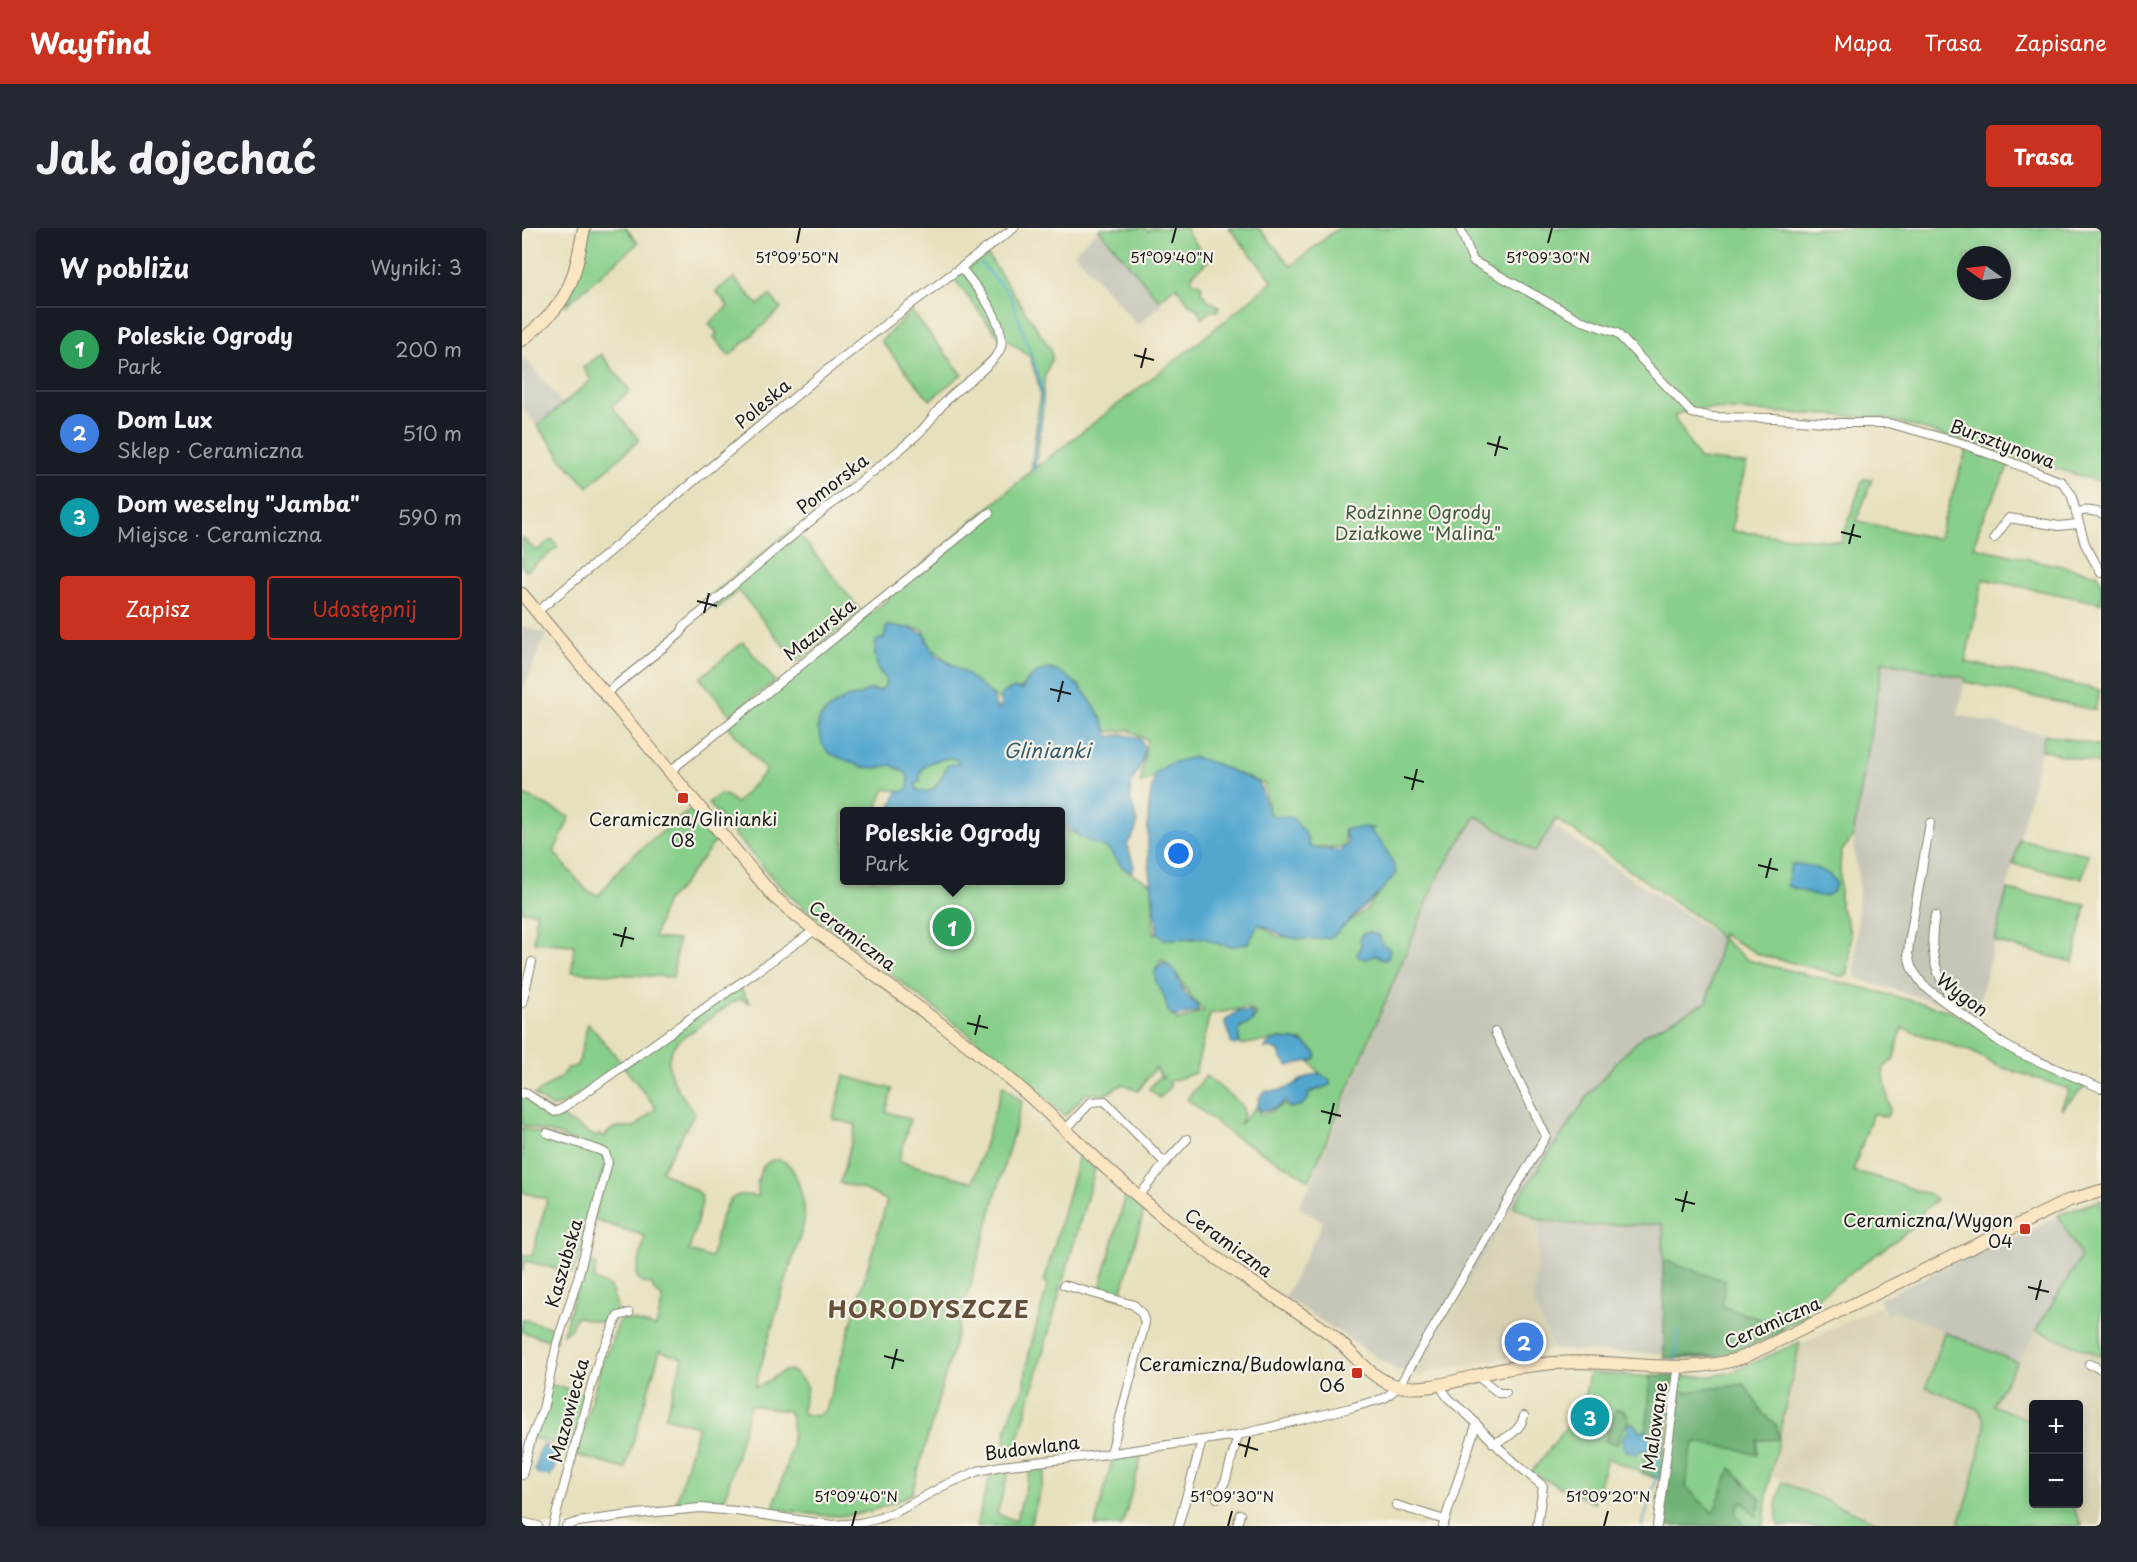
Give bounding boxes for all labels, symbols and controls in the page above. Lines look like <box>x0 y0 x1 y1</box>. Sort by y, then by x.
text: Wayfind <box>30 21 151 64</box>
text: Mapa <box>1834 26 1891 58</box>
text: Trasa <box>1924 26 1981 58</box>
text: Zapisane <box>2014 26 2107 58</box>
text: Jak dojechać <box>36 125 317 188</box>
button: Trasa <box>1986 125 2101 187</box>
text: 51°09'50"N <box>755 245 839 268</box>
text: 51°09'40"N <box>1130 245 1214 268</box>
text: 51°09'30"N <box>1506 245 1590 268</box>
north arrow <box>1957 246 2011 300</box>
text: W pobliżu <box>60 248 189 287</box>
text: Wyniki: 3 <box>370 252 462 282</box>
text: Poleskie Ogrody <box>117 318 293 351</box>
text: 1 <box>75 334 84 364</box>
text: 200 m <box>395 334 462 364</box>
text: Park <box>117 351 162 381</box>
street label: Poleska <box>728 371 796 434</box>
text: Dom Lux <box>117 402 212 435</box>
street label: Bursztynowa <box>1947 412 2060 475</box>
text: 2 <box>72 418 87 448</box>
text: 510 m <box>402 418 462 448</box>
text: Sklep · Ceramiczna <box>117 435 303 465</box>
street label: Pomorska <box>790 446 874 520</box>
text: Dom weselny "Jamba" <box>117 486 360 519</box>
park label: Rodzinne Ogrody Działkowe "Malina" <box>1335 498 1501 546</box>
text: 3 <box>73 502 86 532</box>
text: 590 m <box>398 502 462 532</box>
text: Miejsce · Ceramiczna <box>117 519 322 549</box>
button: Zapisz <box>60 576 255 640</box>
button: Udostępnij <box>267 576 462 640</box>
street label: Mazurska <box>777 591 861 667</box>
water label: Glinianki <box>1004 735 1094 765</box>
marker: Ceramiczna/Glinianki 08 <box>676 791 690 805</box>
place label: Ceramiczna/Glinianki 08 <box>589 805 777 853</box>
popup <box>840 807 1065 885</box>
text: Poleskie Ogrody <box>865 815 1040 848</box>
your location <box>1164 839 1193 868</box>
text: Park <box>865 848 909 878</box>
street label: Ceramiczna <box>804 893 903 977</box>
pin: 1 <box>932 904 972 950</box>
street label: Wygon <box>1931 966 1995 1022</box>
street label: Ceramiczna <box>1179 1201 1279 1284</box>
place label: Ceramiczna/Wygon 04 <box>1843 1206 2013 1254</box>
street label: Kaszubska <box>537 1215 589 1311</box>
marker: Ceramiczna/Wygon 04 <box>2018 1222 2032 1236</box>
street label: Ceramiczna <box>1719 1288 1825 1355</box>
district label: HORODYSZCZE <box>828 1290 1030 1326</box>
pin: 2 <box>1504 1320 1544 1364</box>
place label: Ceramiczna/Budowlana 06 <box>1139 1350 1346 1398</box>
street label: Mazowiecka <box>541 1354 595 1465</box>
marker: Ceramiczna/Budowlana 06 <box>1350 1366 1364 1380</box>
street label: Malowane <box>1634 1380 1674 1472</box>
pin: 3 <box>1570 1394 1610 1440</box>
map controls <box>2029 1400 2083 1508</box>
button: + <box>2029 1400 2083 1454</box>
street label: Budowlana <box>983 1428 1082 1466</box>
button: − <box>2029 1454 2083 1508</box>
text: 51°09'40"N <box>814 1484 898 1507</box>
text: 51°09'30"N <box>1190 1484 1274 1507</box>
text: 51°09'20"N <box>1565 1484 1651 1507</box>

